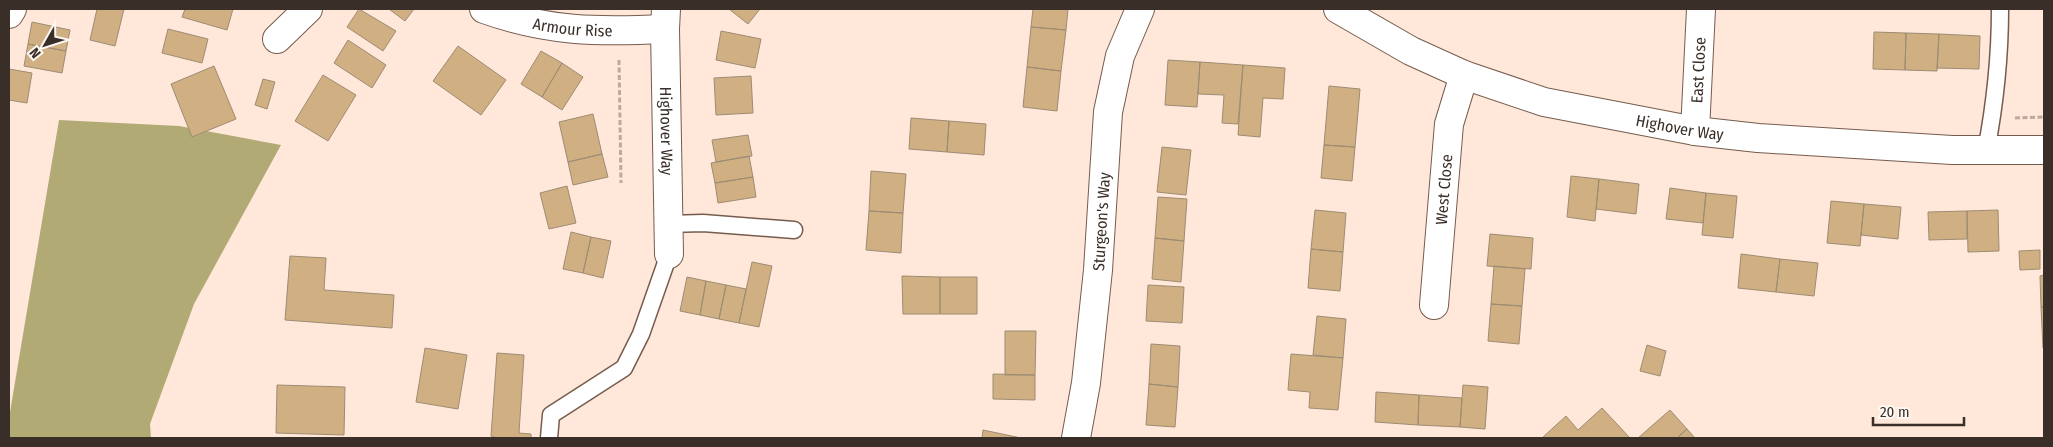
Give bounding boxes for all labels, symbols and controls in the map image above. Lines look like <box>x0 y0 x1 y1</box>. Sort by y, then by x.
street label: Armour Rise <box>531 14 613 40</box>
north arrow <box>20 20 70 70</box>
street label: East Close <box>1687 36 1709 104</box>
text: N <box>26 44 45 61</box>
street label: Highover Way <box>657 86 677 176</box>
street label: Highover Way <box>1634 110 1725 144</box>
street label: West Close <box>1431 153 1456 225</box>
street label: Sturgeon's Way <box>1088 171 1114 272</box>
scale bar <box>1873 394 1964 426</box>
text: 20 m <box>1880 403 1910 421</box>

